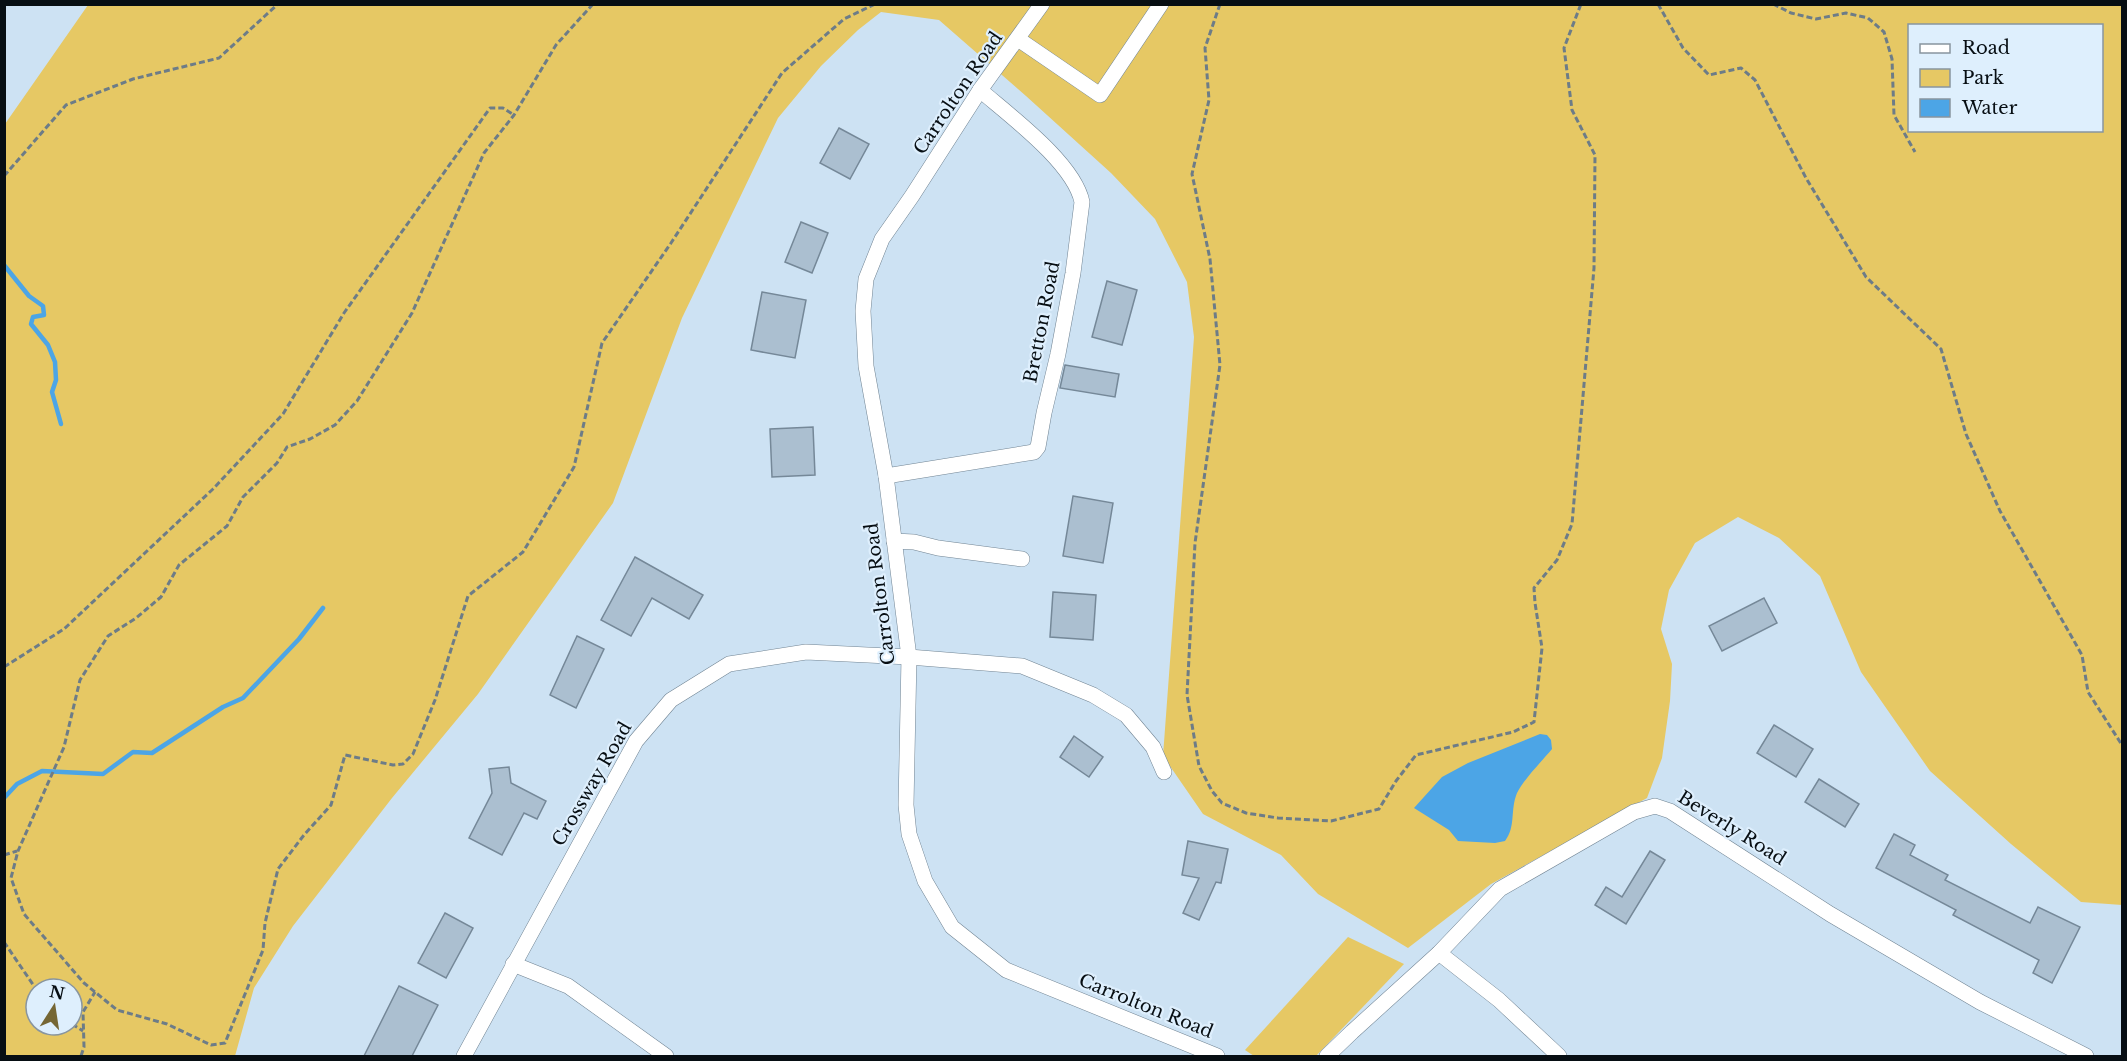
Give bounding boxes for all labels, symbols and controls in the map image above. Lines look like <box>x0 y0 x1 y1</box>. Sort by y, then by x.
legend <box>1908 24 2103 132</box>
street label: Carrolton Road <box>909 28 1007 158</box>
text: Road <box>1962 37 2010 59</box>
text: Park <box>1962 67 2004 89</box>
text: Water <box>1961 97 2018 119</box>
street label: Bretton Road <box>1019 259 1065 385</box>
street label: Carrolton Road <box>860 522 900 666</box>
street label: Crossway Road <box>548 718 636 850</box>
street label: Beverly Road <box>1674 786 1790 870</box>
street label: Carrolton Road <box>1076 969 1216 1043</box>
north arrow <box>24 977 84 1037</box>
text: N <box>48 981 67 1004</box>

